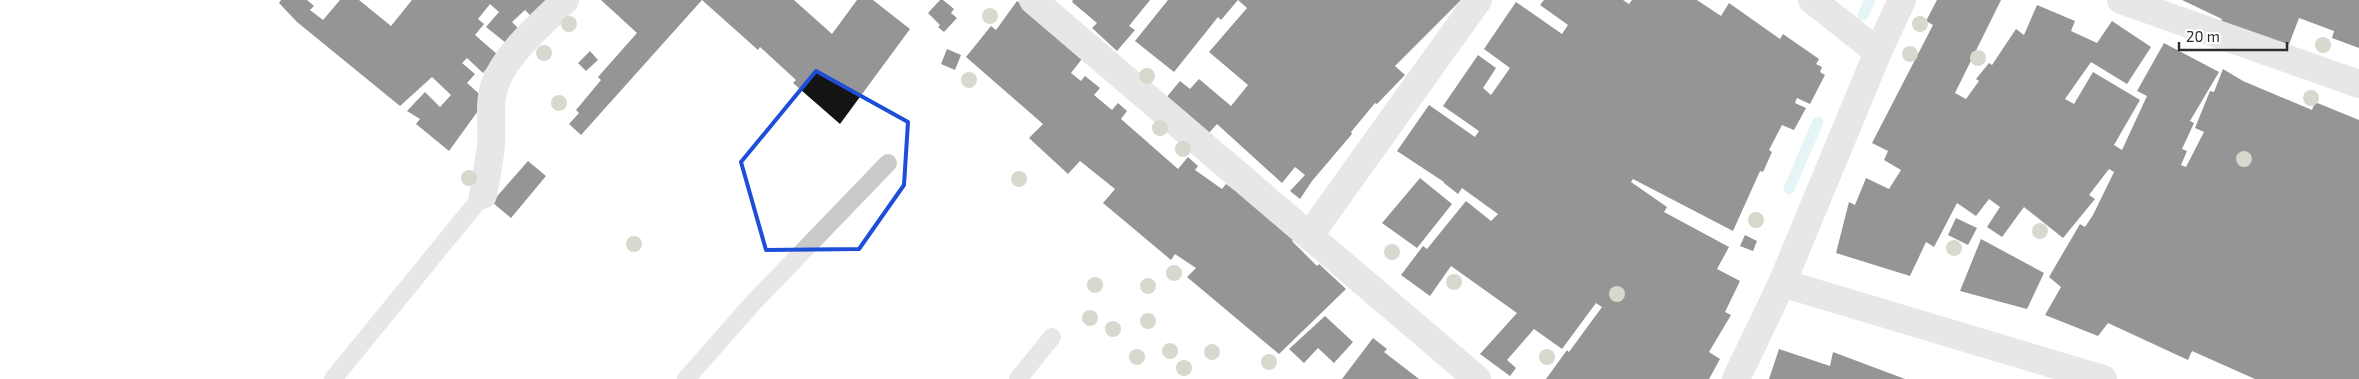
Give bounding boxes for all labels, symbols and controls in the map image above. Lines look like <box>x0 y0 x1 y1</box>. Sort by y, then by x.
scale bar <box>2179 20 2286 52</box>
text: 20 m <box>2186 27 2220 45</box>

